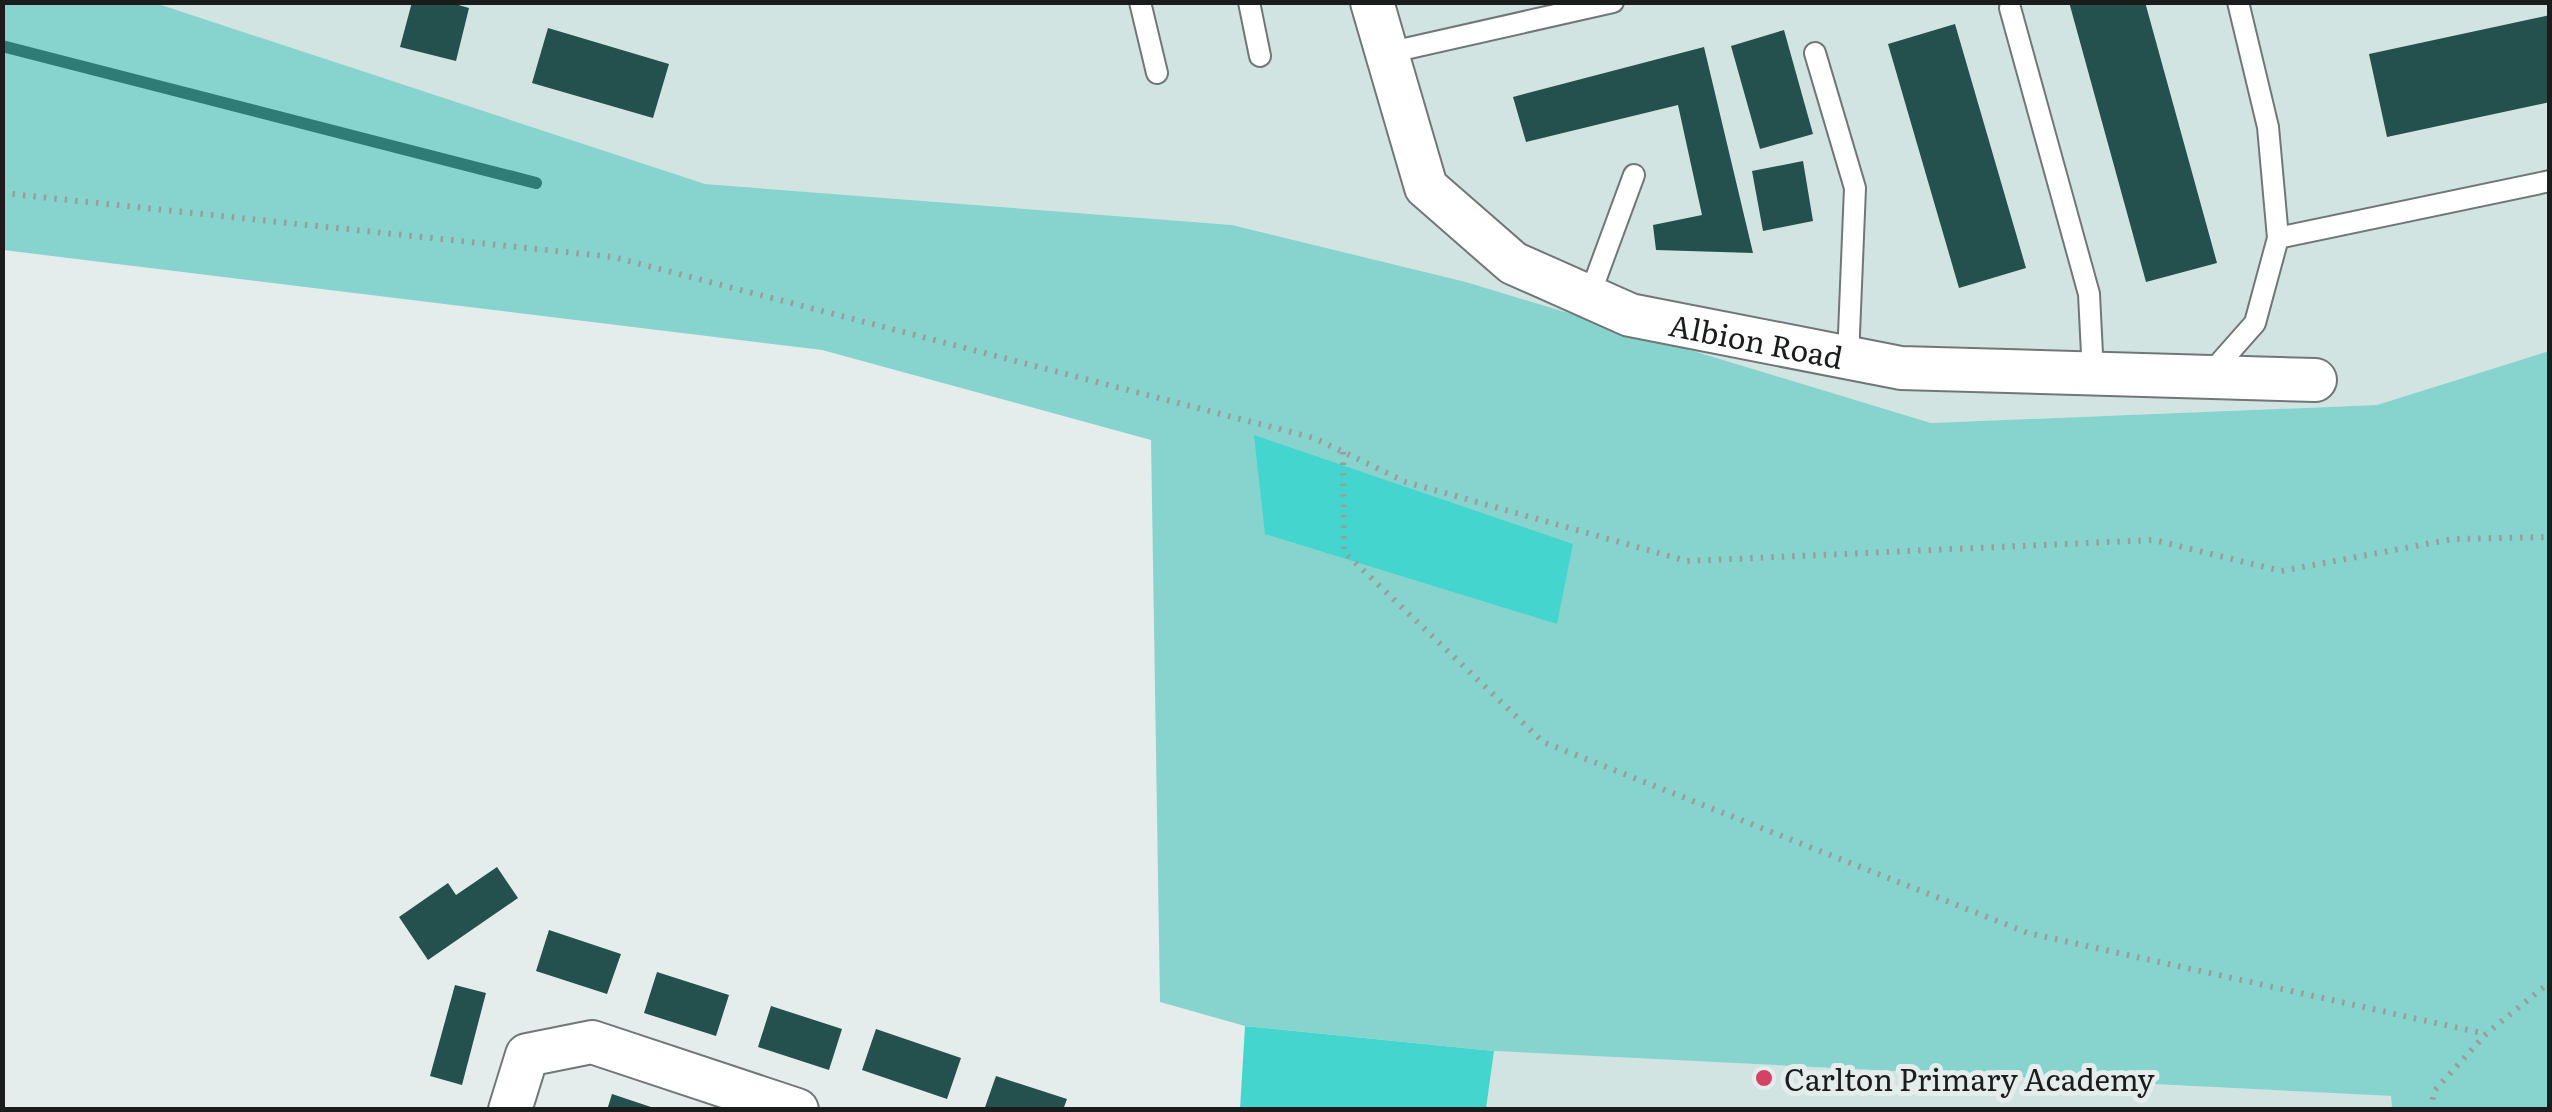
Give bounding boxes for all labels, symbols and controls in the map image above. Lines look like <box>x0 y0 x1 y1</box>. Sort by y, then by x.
street label: Albion Road <box>1666 301 1847 378</box>
place label: Carlton Primary Academy <box>1784 1056 2155 1100</box>
marker: Carlton Primary Academy <box>1753 1067 1775 1089</box>

